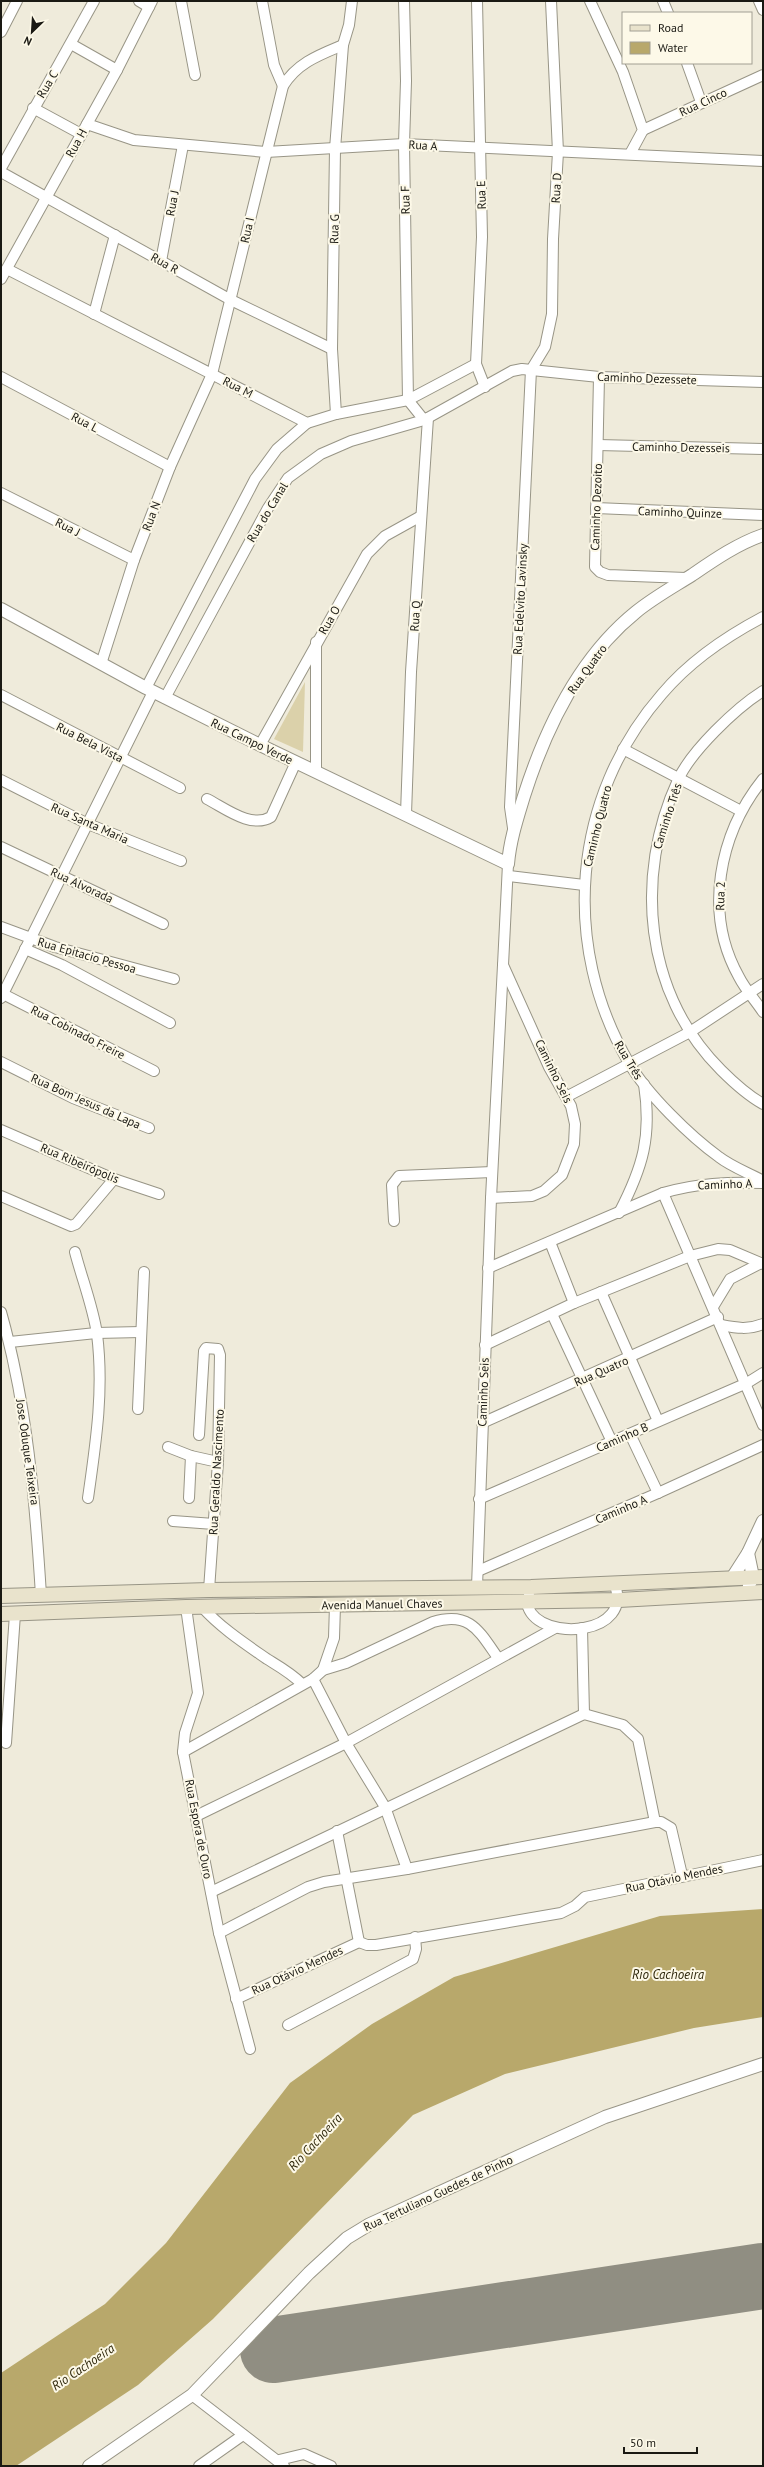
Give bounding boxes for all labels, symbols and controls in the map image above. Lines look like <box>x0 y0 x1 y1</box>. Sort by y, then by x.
north arrow <box>12 12 52 52</box>
legend <box>622 12 752 64</box>
text: Road <box>658 20 683 35</box>
text: N <box>22 33 34 49</box>
text: Water <box>658 40 688 55</box>
street label: Rua C <box>33 67 61 101</box>
street label: Rua Cinco <box>677 84 729 120</box>
street label: Rua H <box>62 126 90 160</box>
street label: Rua A <box>408 137 438 153</box>
street label: Rua D <box>548 172 564 204</box>
street label: Rua E <box>473 180 489 210</box>
street label: Rua F <box>397 185 413 215</box>
street label: Rua J <box>162 189 182 217</box>
street label: Rua G <box>326 214 342 244</box>
street label: Rua I <box>237 216 257 244</box>
street label: Rua R <box>148 249 182 277</box>
street label: Caminho Dezessete <box>597 369 697 387</box>
street label: Rua M <box>220 373 256 401</box>
street label: Rua L <box>69 409 101 435</box>
street label: Caminho Dezesseis <box>632 439 730 455</box>
street label: Caminho Dezoito <box>587 463 605 551</box>
street label: Rua do Canal <box>243 479 291 545</box>
street label: Rua N <box>138 499 164 533</box>
street label: Caminho Quinze <box>638 503 722 521</box>
street label: Rua J <box>53 514 83 540</box>
street label: Rua Edelvito Lavinsky <box>510 543 530 655</box>
street label: Rua Q <box>406 599 424 632</box>
street label: Rua O <box>315 603 343 637</box>
street label: Rua Quatro <box>564 641 610 697</box>
street label: Rua Campo Verde <box>208 715 296 767</box>
street label: Rua Bela Vista <box>54 719 126 765</box>
street label: Caminho Três <box>649 781 685 851</box>
street label: Caminho Quatro <box>580 784 614 868</box>
street label: Rua Santa Maria <box>49 799 131 847</box>
street label: Rua Alvorada <box>48 864 116 906</box>
street label: Rua 2 <box>712 881 728 911</box>
street label: Rua Epitacio Pessoa <box>36 934 138 976</box>
street label: Rua Cobinado Freire <box>28 1002 128 1062</box>
street label: Caminho Seis <box>532 1037 576 1105</box>
street label: Rua Três <box>612 1038 646 1082</box>
street label: Rua Bom Jesus da Lapa <box>29 1070 143 1132</box>
street label: Rua Ribeirópolis <box>38 1140 122 1186</box>
street label: Caminho A <box>697 1176 753 1192</box>
street label: Rua Quatro <box>572 1352 630 1390</box>
street label: Caminho Seis <box>474 1357 492 1427</box>
street label: Jose Oduque Teixeira <box>13 1397 43 1506</box>
street label: Rua Geraldo Nascimento <box>205 1409 227 1535</box>
street label: Caminho B <box>594 1419 650 1455</box>
street label: Caminho A <box>593 1491 649 1527</box>
street label: Avenida Manuel Chaves <box>321 1595 443 1613</box>
street label: Rua Espora de Ouro <box>182 1778 216 1880</box>
street label: Rua Otávio Mendes <box>624 1860 724 1896</box>
street label: Rua Otávio Mendes <box>249 1942 345 1998</box>
water label: Rio Cachoeira <box>632 1966 705 1983</box>
water label: Rio Cachoeira <box>284 2109 346 2174</box>
street label: Rua Tertuliano Guedes de Pinho <box>361 2152 515 2234</box>
water label: Rio Cachoeira <box>48 2339 118 2394</box>
scale bar <box>624 2429 697 2455</box>
text: 50 m <box>630 2435 656 2450</box>

